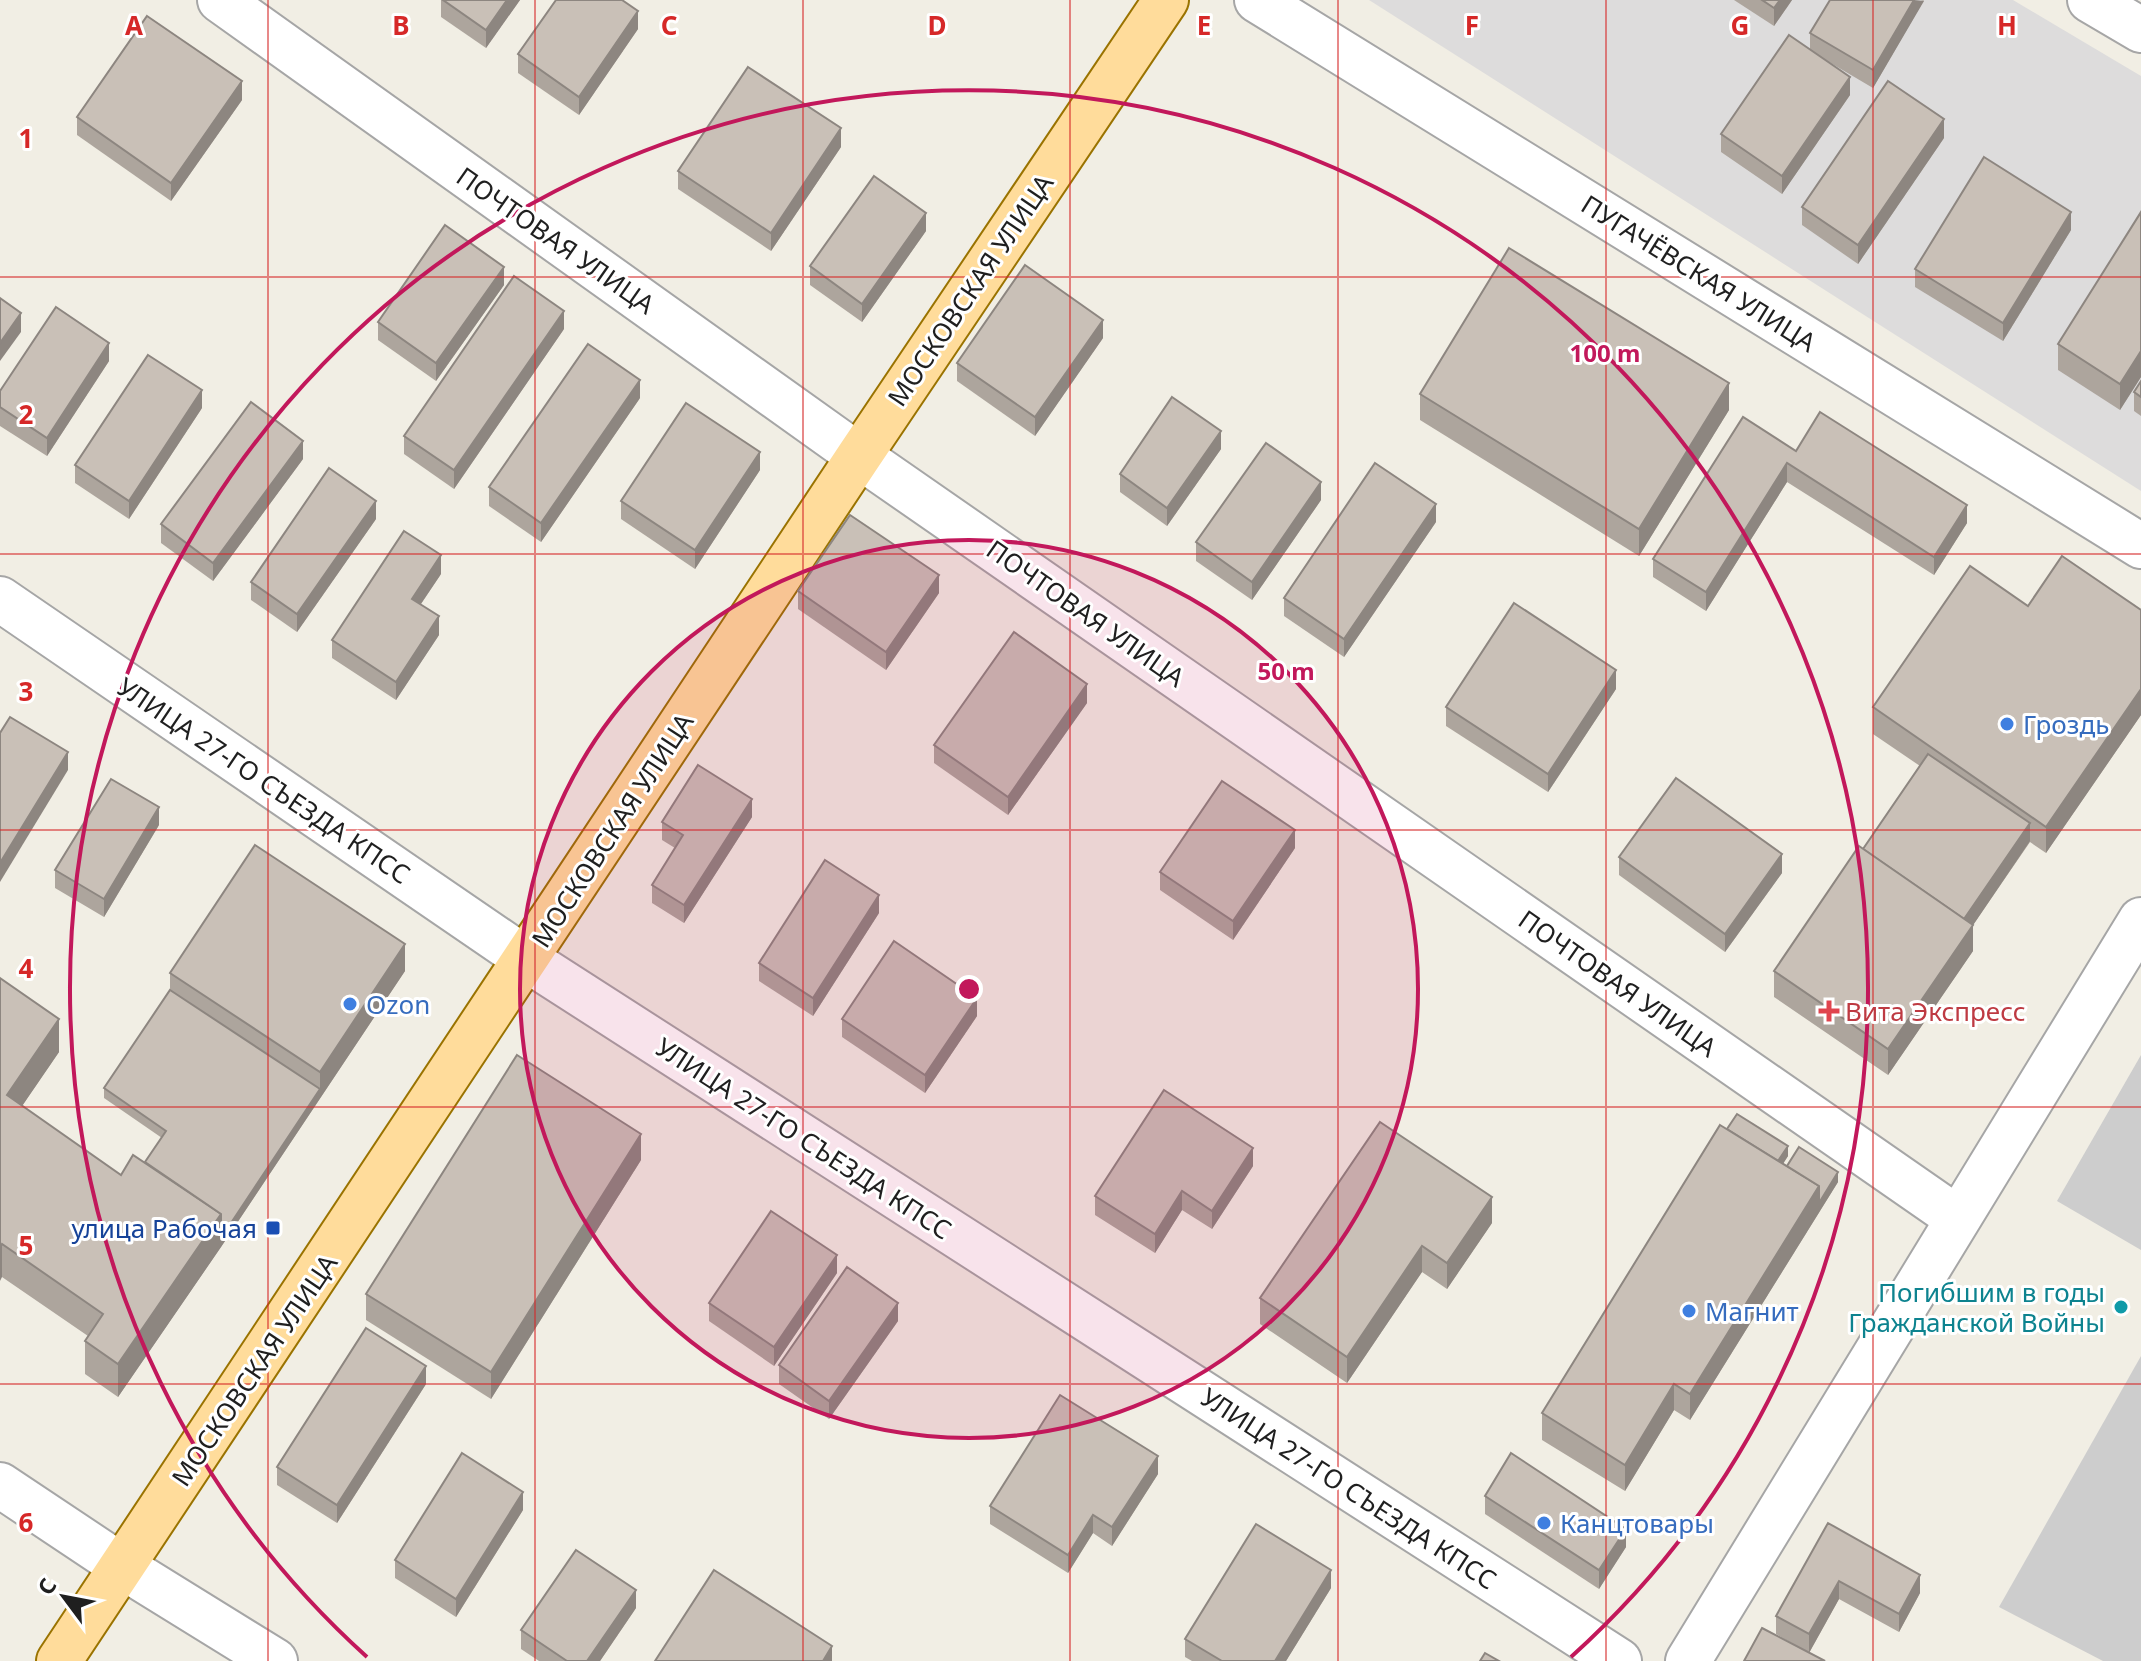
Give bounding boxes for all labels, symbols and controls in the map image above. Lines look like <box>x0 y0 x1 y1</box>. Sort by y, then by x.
text: A <box>125 7 143 43</box>
text: B <box>392 7 410 43</box>
text: C <box>661 7 677 43</box>
text: D <box>927 7 947 43</box>
text: E <box>1197 7 1211 43</box>
text: F <box>1465 7 1479 43</box>
text: G <box>1731 7 1749 43</box>
text: H <box>1997 7 2017 43</box>
text: 1 <box>19 120 33 156</box>
street label: ПОЧТОВАЯ УЛИЦА <box>450 158 663 322</box>
street label: МОСКОВСКАЯ УЛИЦА <box>879 167 1061 413</box>
street label: ПУГАЧЁВСКАЯ УЛИЦА <box>1575 186 1824 360</box>
text: 100 m <box>1570 336 1640 369</box>
text: 2 <box>19 396 34 432</box>
street label: ПОЧТОВАЯ УЛИЦА <box>980 531 1193 695</box>
text: 50 m <box>1257 654 1315 687</box>
street label: УЛИЦА 27-ГО СЪЕЗДА КПСС <box>111 668 417 892</box>
text: 3 <box>19 673 33 709</box>
street label: МОСКОВСКАЯ УЛИЦА <box>523 706 702 954</box>
place label: Гроздь <box>2023 706 2109 742</box>
marker: Гроздь <box>1998 715 2016 733</box>
street label: ПОЧТОВАЯ УЛИЦА <box>1512 901 1725 1065</box>
text: 4 <box>19 950 34 986</box>
centre of rings <box>955 975 983 1003</box>
place label: Ozon <box>366 986 430 1022</box>
place label: Вита Экспресс <box>1845 993 2026 1029</box>
marker: Ozon <box>341 995 359 1013</box>
marker: Вита Экспресс <box>1820 1002 1838 1020</box>
street label: УЛИЦА 27-ГО СЪЕЗДА КПСС <box>649 1029 959 1247</box>
place label: улица Рабочая <box>72 1210 257 1246</box>
marker: улица Рабочая <box>264 1219 282 1237</box>
text: 5 <box>19 1227 33 1263</box>
street label: МОСКОВСКАЯ УЛИЦА <box>163 1247 345 1493</box>
place label: Погибшим в годы Гражданской Войны <box>1848 1274 2105 1340</box>
place label: Магнит <box>1705 1293 1799 1329</box>
marker: Погибшим в годы Гражданской Войны <box>2112 1298 2130 1316</box>
marker: Магнит <box>1680 1302 1698 1320</box>
street label: УЛИЦА 27-ГО СЪЕЗДА КПСС <box>1194 1379 1504 1597</box>
text: 6 <box>19 1504 34 1540</box>
place label: Канцтовары <box>1560 1505 1714 1541</box>
marker: Канцтовары <box>1535 1514 1553 1532</box>
north arrow <box>24 1557 104 1637</box>
text: С <box>30 1572 63 1600</box>

